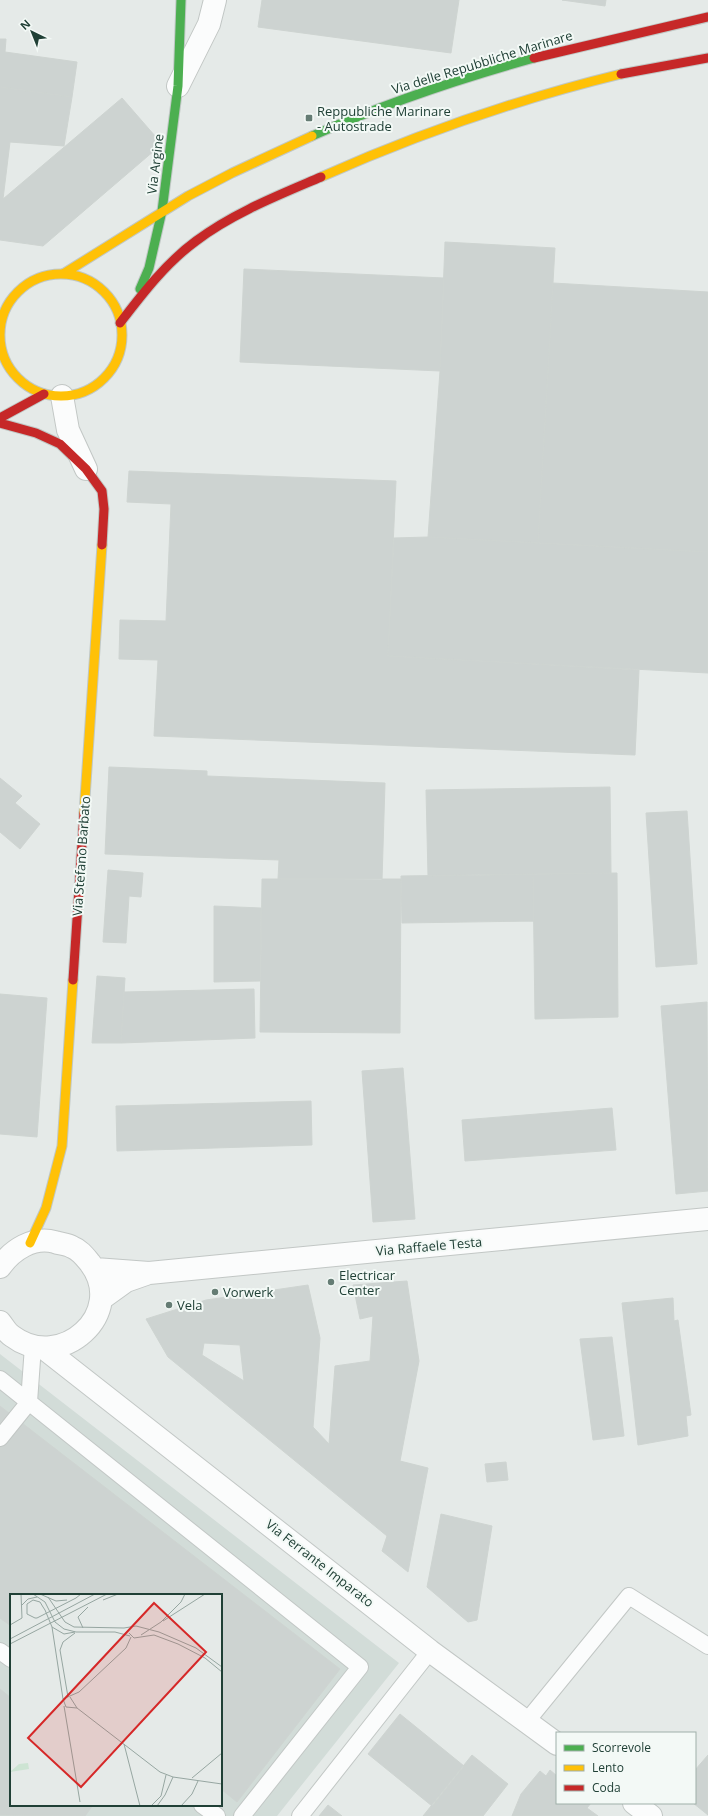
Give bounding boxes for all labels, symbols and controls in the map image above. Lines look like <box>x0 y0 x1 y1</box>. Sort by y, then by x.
north arrow <box>12 12 52 52</box>
text: N <box>16 16 33 33</box>
street label: Via delle Repubbliche Marinare <box>389 26 575 98</box>
place label: Reppubliche Marinare - Autostrade <box>317 102 451 135</box>
marker: Reppubliche Marinare - Autostrade <box>304 113 314 123</box>
street label: Via Argine <box>142 133 168 195</box>
street label: Via Stefano Barbato <box>68 795 94 916</box>
street label: Via Raffaele Testa <box>375 1232 483 1260</box>
place label: Electricar Center <box>339 1266 396 1299</box>
marker: Electricar Center <box>326 1277 336 1287</box>
place label: Vorwerk <box>223 1283 274 1301</box>
marker: Vorwerk <box>210 1287 220 1297</box>
place label: Vela <box>177 1296 203 1314</box>
marker: Vela <box>164 1300 174 1310</box>
street label: Via Ferrante Imparato <box>262 1515 378 1611</box>
inset map <box>10 1594 222 1806</box>
legend <box>556 1732 696 1804</box>
text: Scorrevole <box>592 1739 651 1756</box>
text: Lento <box>592 1759 624 1776</box>
text: Coda <box>592 1779 621 1796</box>

